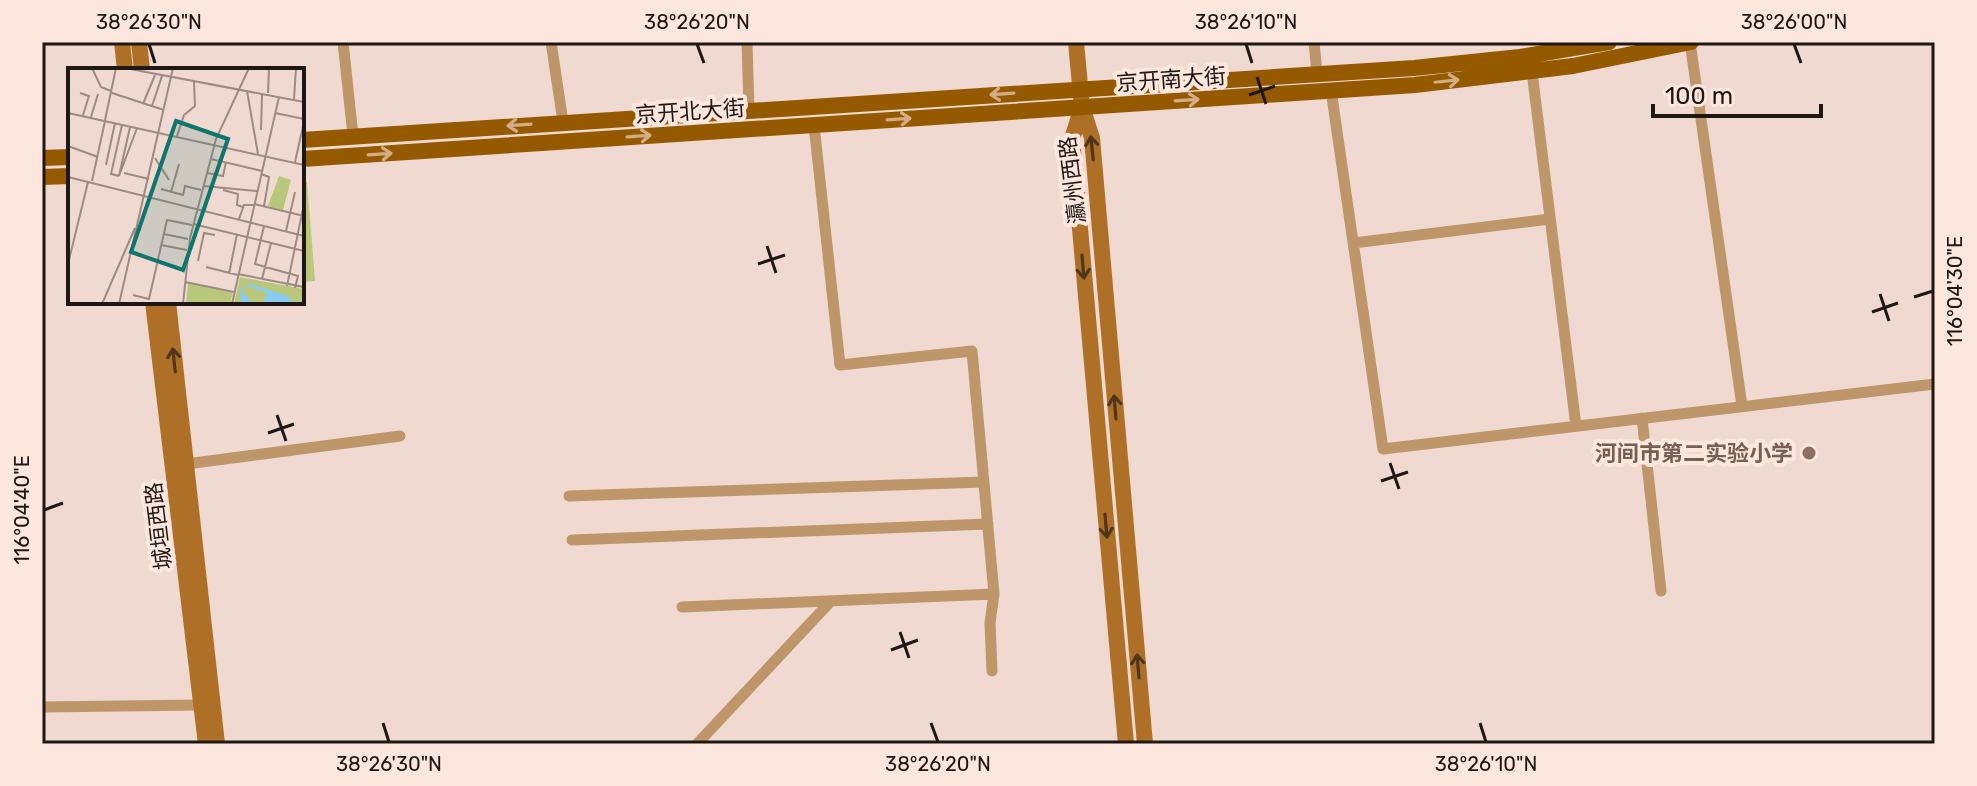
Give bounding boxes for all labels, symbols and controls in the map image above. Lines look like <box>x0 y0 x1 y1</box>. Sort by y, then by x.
text: 38°26'30"N <box>96 10 202 34</box>
text: 38°26'20"N <box>644 10 750 34</box>
text: 38°26'10"N <box>1195 10 1297 34</box>
text: 38°26'00"N <box>1741 10 1847 34</box>
street label: 京开南大街 <box>1115 62 1227 97</box>
inset map <box>68 68 304 304</box>
scale bar <box>1653 68 1821 118</box>
one-way arrow <box>1433 74 1460 89</box>
text: 100 m <box>1665 82 1733 110</box>
one-way arrow <box>989 87 1016 102</box>
one-way arrow <box>1173 92 1200 107</box>
street label: 京开北大街 <box>634 94 746 129</box>
one-way arrow <box>885 111 912 126</box>
one-way arrow <box>506 118 533 133</box>
one-way arrow <box>625 128 652 143</box>
street label: 瀛州西路 <box>1054 135 1091 225</box>
one-way arrow <box>1085 136 1100 162</box>
one-way arrow <box>366 146 393 161</box>
text: 116°04'30"E <box>1943 236 1967 346</box>
one-way arrow <box>1076 253 1091 280</box>
one-way arrow <box>167 347 182 374</box>
one-way arrow <box>1107 394 1122 421</box>
place label: 河间市第二实验小学 <box>1595 440 1793 467</box>
marker: 河间市第二实验小学 <box>1800 444 1818 462</box>
text: 116°04'40"E <box>10 455 34 565</box>
street label: 城垣西路 <box>140 481 177 571</box>
one-way arrow <box>1099 512 1114 539</box>
one-way arrow <box>1130 653 1145 680</box>
text: 38°26'30"N <box>336 752 442 776</box>
text: 38°26'20"N <box>885 752 991 776</box>
text: 38°26'10"N <box>1435 752 1537 776</box>

